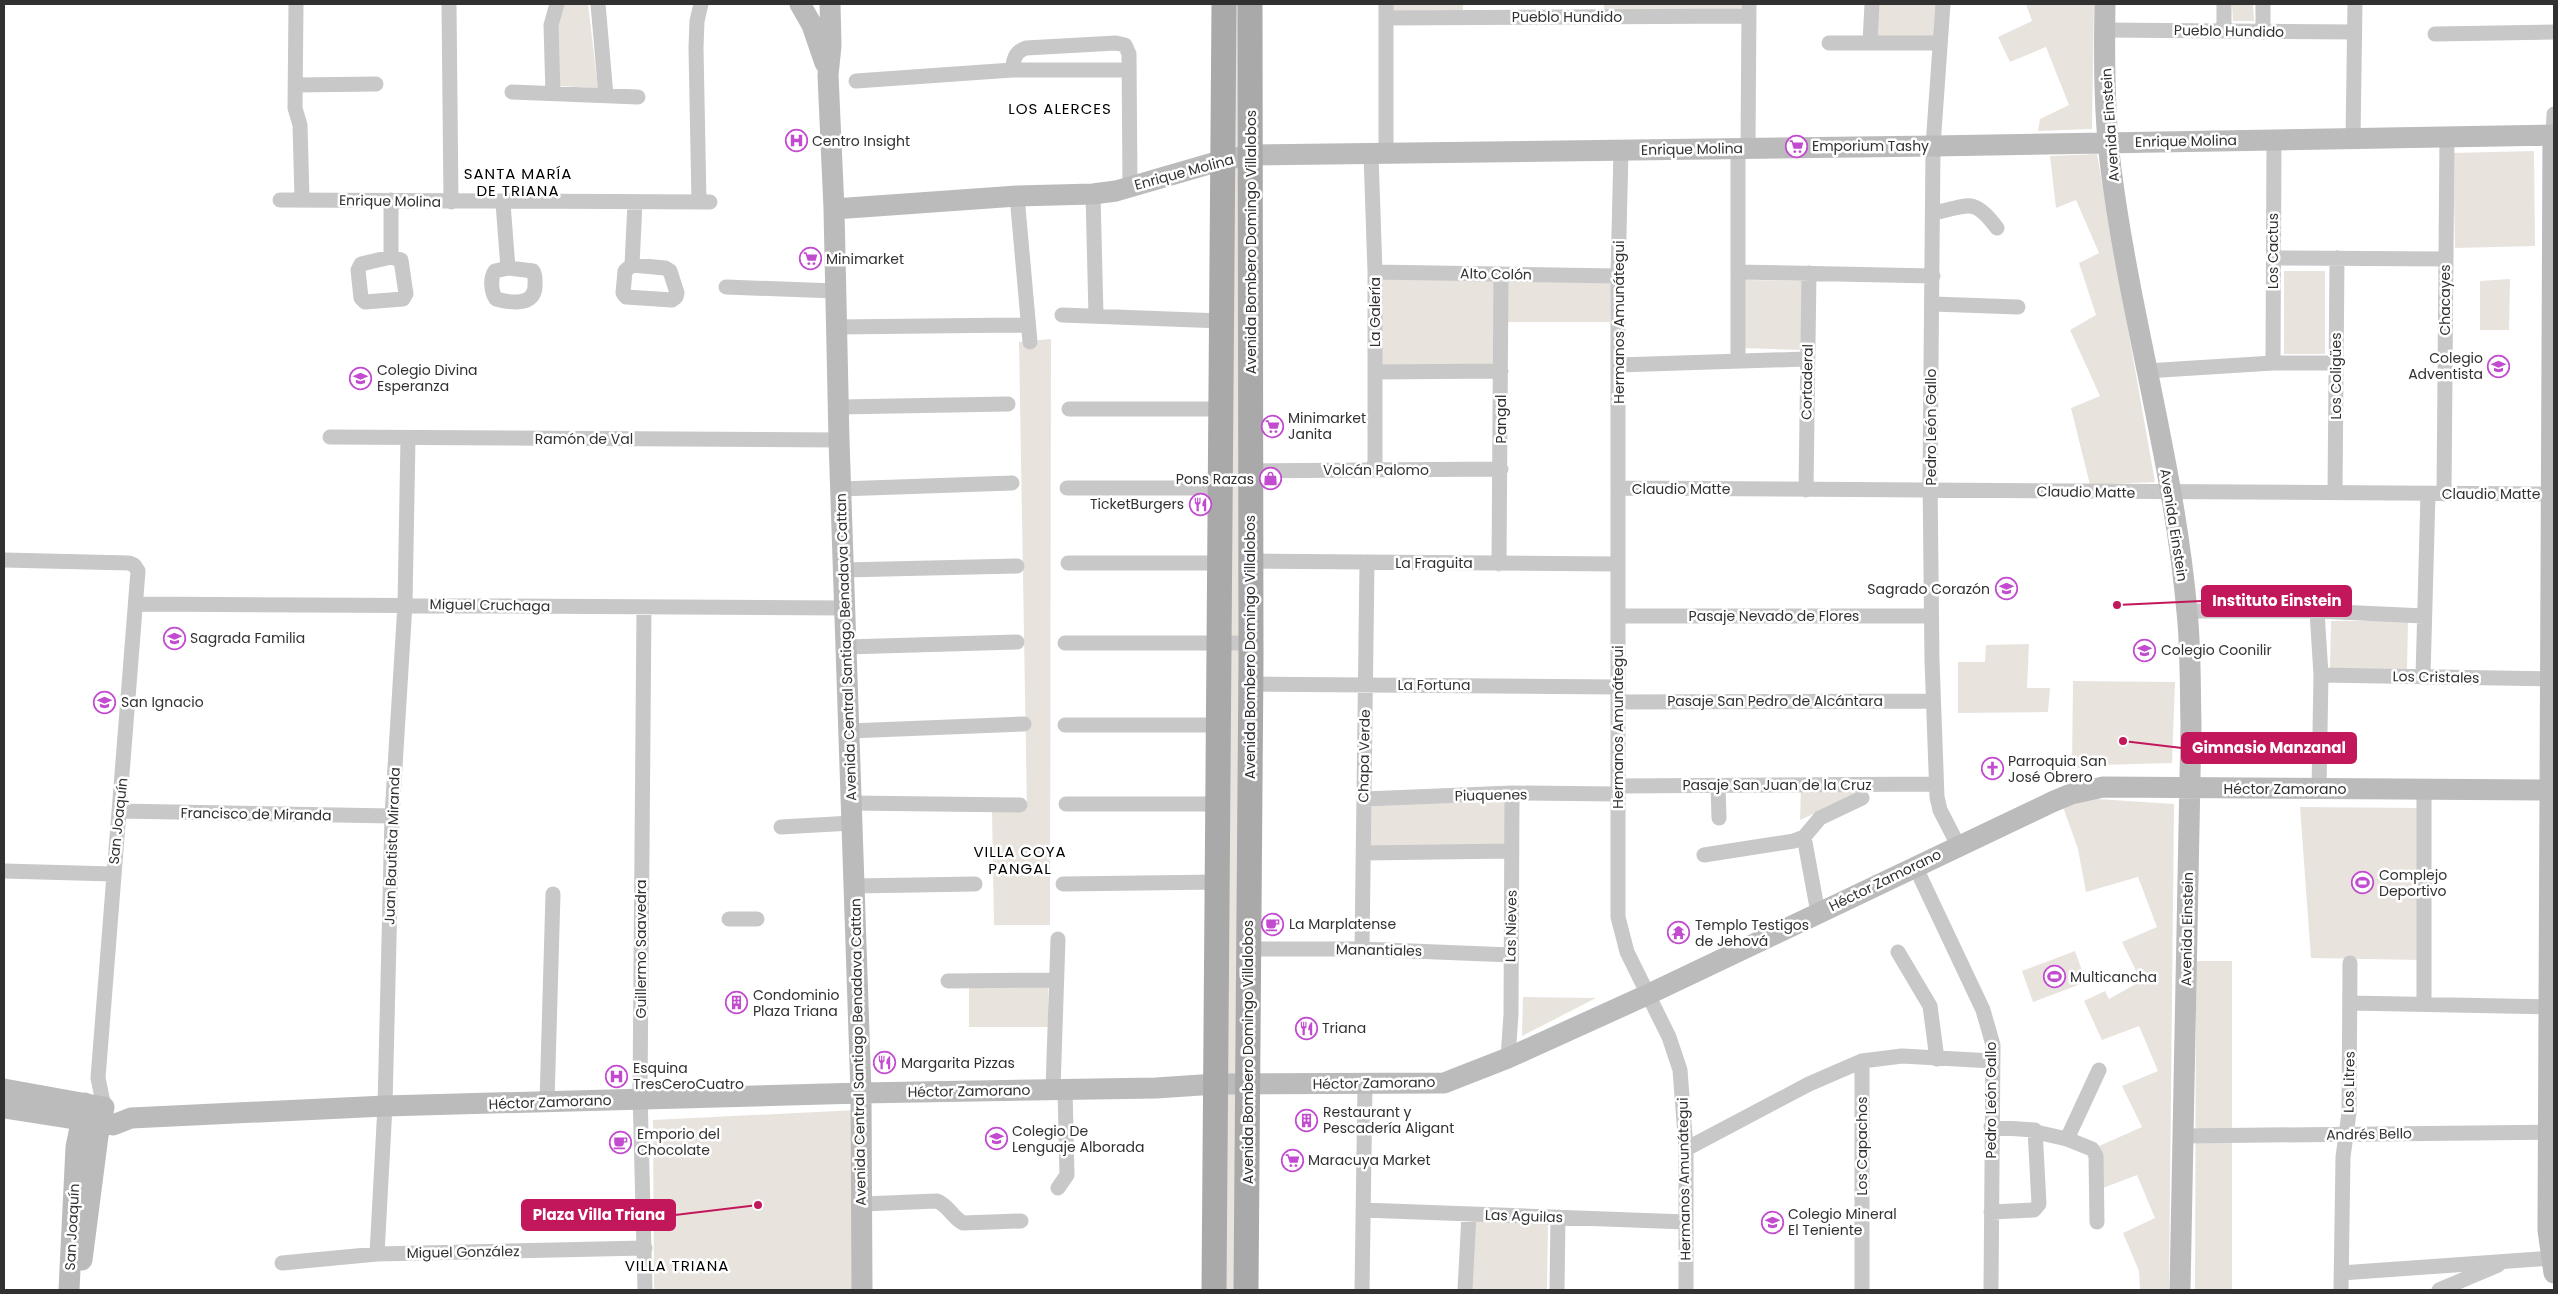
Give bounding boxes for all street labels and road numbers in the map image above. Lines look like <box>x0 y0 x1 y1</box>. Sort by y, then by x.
street label: Pueblo Hundido <box>1512 7 1622 27</box>
street label: Pueblo Hundido <box>2174 20 2284 42</box>
street label: Avenida Einstein <box>2096 67 2124 183</box>
street label: Avenida Bombero Domingo Villalobos <box>1241 110 1261 374</box>
street label: Enrique Molina <box>2135 130 2237 152</box>
street label: Enrique Molina <box>1641 138 1743 160</box>
street label: Enrique Molina <box>1132 149 1236 195</box>
street label: Enrique Molina <box>339 190 441 212</box>
street label: Los Cactus <box>2263 213 2283 289</box>
street label: Hermanos Amunátegui <box>1609 240 1629 404</box>
street label: Alto Colón <box>1460 263 1532 285</box>
street label: Chacayes <box>2435 264 2455 336</box>
street label: La Galería <box>1365 277 1385 347</box>
street label: Los Coligües <box>2326 332 2346 420</box>
street label: Cortaderal <box>1796 344 1818 420</box>
street label: Pedro León Gallo <box>1921 369 1941 485</box>
street label: Pangal <box>1491 395 1511 443</box>
street label: Ramón de Val <box>535 429 633 449</box>
street label: Volcán Palomo <box>1323 460 1429 480</box>
street label: Avenida Einstein <box>2155 467 2193 583</box>
street label: Claudio Matte <box>1632 479 1731 499</box>
street label: Claudio Matte <box>2036 481 2136 503</box>
street label: Claudio Matte <box>2442 484 2541 504</box>
street label: Avenida Central Santiago Benadava Cattan <box>831 493 861 801</box>
street label: Avenida Bombero Domingo Villalobos <box>1240 515 1260 779</box>
street label: La Fraguita <box>1395 553 1473 573</box>
street label: Miguel Cruchaga <box>430 594 550 616</box>
street label: Pasaje Nevado de Flores <box>1689 606 1859 626</box>
street label: Hermanos Amunátegui <box>1608 645 1628 809</box>
street label: Los Cristales <box>2392 666 2480 688</box>
street label: La Fortuna <box>1398 675 1470 695</box>
street label: Pasaje San Pedro de Alcántara <box>1667 691 1883 711</box>
street label: Chapa Verde <box>1353 709 1375 803</box>
street label: Juan Bautista Miranda <box>379 767 405 925</box>
street label: Pasaje San Juan de la Cruz <box>1682 775 1872 795</box>
street label: San Joaquín <box>104 777 132 865</box>
street label: Héctor Zamorano <box>2224 779 2346 799</box>
street label: Piuquenes <box>1455 784 1527 806</box>
street label: Francisco de Miranda <box>180 803 332 825</box>
street label: Héctor Zamorano <box>1825 844 1945 916</box>
street label: Avenida Einstein <box>2176 872 2198 986</box>
street label: Guillermo Saavedra <box>631 879 651 1019</box>
street label: Las Nieves <box>1500 890 1522 962</box>
street label: Avenida Central Santiago Benadava Cattan <box>845 898 871 1206</box>
street label: Avenida Bombero Domingo Villalobos <box>1238 920 1258 1184</box>
street label: Manantiales <box>1336 939 1422 961</box>
street label: Pedro León Gallo <box>1981 1042 2001 1158</box>
street label: Los Litres <box>2338 1051 2360 1113</box>
street label: Héctor Zamorano <box>1312 1072 1436 1094</box>
street label: Héctor Zamorano <box>907 1080 1031 1102</box>
street label: Héctor Zamorano <box>488 1090 612 1114</box>
street label: Hermanos Amunátegui <box>1673 1097 1695 1261</box>
street label: Los Capachos <box>1852 1097 1872 1195</box>
street label: Andrés Bello <box>2326 1123 2412 1145</box>
street label: San Joaquín <box>60 1183 84 1271</box>
street label: Las Aguilas <box>1485 1205 1563 1227</box>
street label: Miguel González <box>406 1241 520 1263</box>

